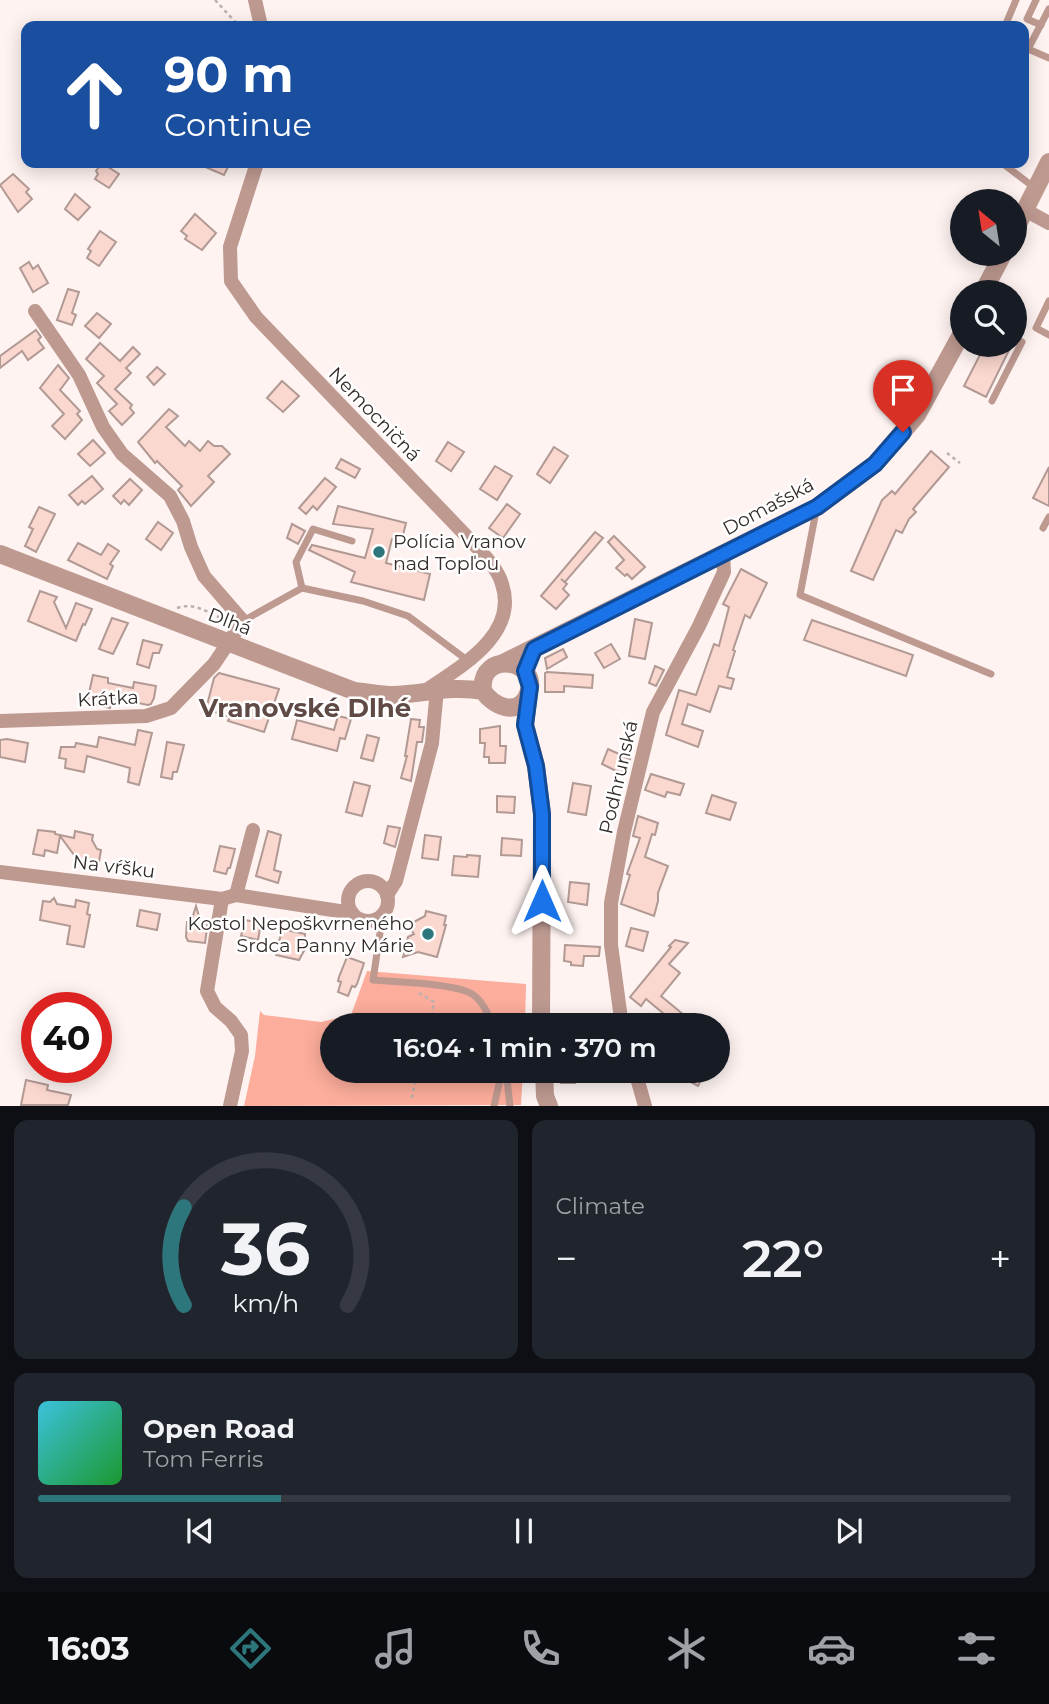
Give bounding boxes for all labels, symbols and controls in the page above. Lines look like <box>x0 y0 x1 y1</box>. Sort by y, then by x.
text: 90 m <box>164 45 294 104</box>
icon: ahead <box>49 49 140 140</box>
text: Continue <box>164 105 312 144</box>
north arrow <box>950 189 1027 266</box>
map controls <box>950 189 1027 357</box>
button: search <box>950 280 1027 357</box>
pin <box>873 360 933 432</box>
street label: Nemocničná <box>324 362 425 466</box>
icon: arrive <box>884 371 922 409</box>
street label: Domašská <box>719 473 818 540</box>
place label: Polícia Vranov nad Topľou <box>393 530 527 575</box>
marker: Polícia Vranov nad Topľou <box>371 544 387 560</box>
street label: Dlhá <box>205 603 255 640</box>
street label: Krátka <box>77 685 139 712</box>
district label: Vranovské Dlhé <box>198 692 411 724</box>
street label: Podhrunská <box>594 718 643 836</box>
street label: Na vŕšku <box>71 850 156 883</box>
position arrow <box>505 864 579 938</box>
place label: Kostol Nepoškvrneného Srdca Panny Márie <box>187 912 414 957</box>
marker: Kostol Nepoškvrneného Srdca Panny Márie <box>420 926 436 942</box>
speed limit sign: 40 <box>21 992 112 1083</box>
text: 16:04 · 1 min · 370 m <box>393 1032 657 1064</box>
text: Climate <box>556 1192 645 1220</box>
text: 36 <box>220 1206 310 1294</box>
text: 22° <box>742 1227 824 1290</box>
text: − <box>556 1235 577 1282</box>
text: + <box>989 1235 1011 1282</box>
text: km/h <box>232 1288 299 1318</box>
text: Open Road <box>143 1413 295 1445</box>
text: Tom Ferris <box>143 1445 263 1473</box>
icon: previous <box>181 1512 219 1550</box>
icon: pause <box>505 1512 543 1550</box>
icon: next <box>830 1512 868 1550</box>
icon: directions <box>226 1624 275 1673</box>
icon: music <box>371 1624 420 1673</box>
icon: phone <box>516 1624 565 1673</box>
icon: climate <box>662 1624 711 1673</box>
icon: car <box>807 1624 856 1673</box>
icon: filters <box>952 1624 1001 1673</box>
text: 16:03 <box>48 1629 130 1668</box>

